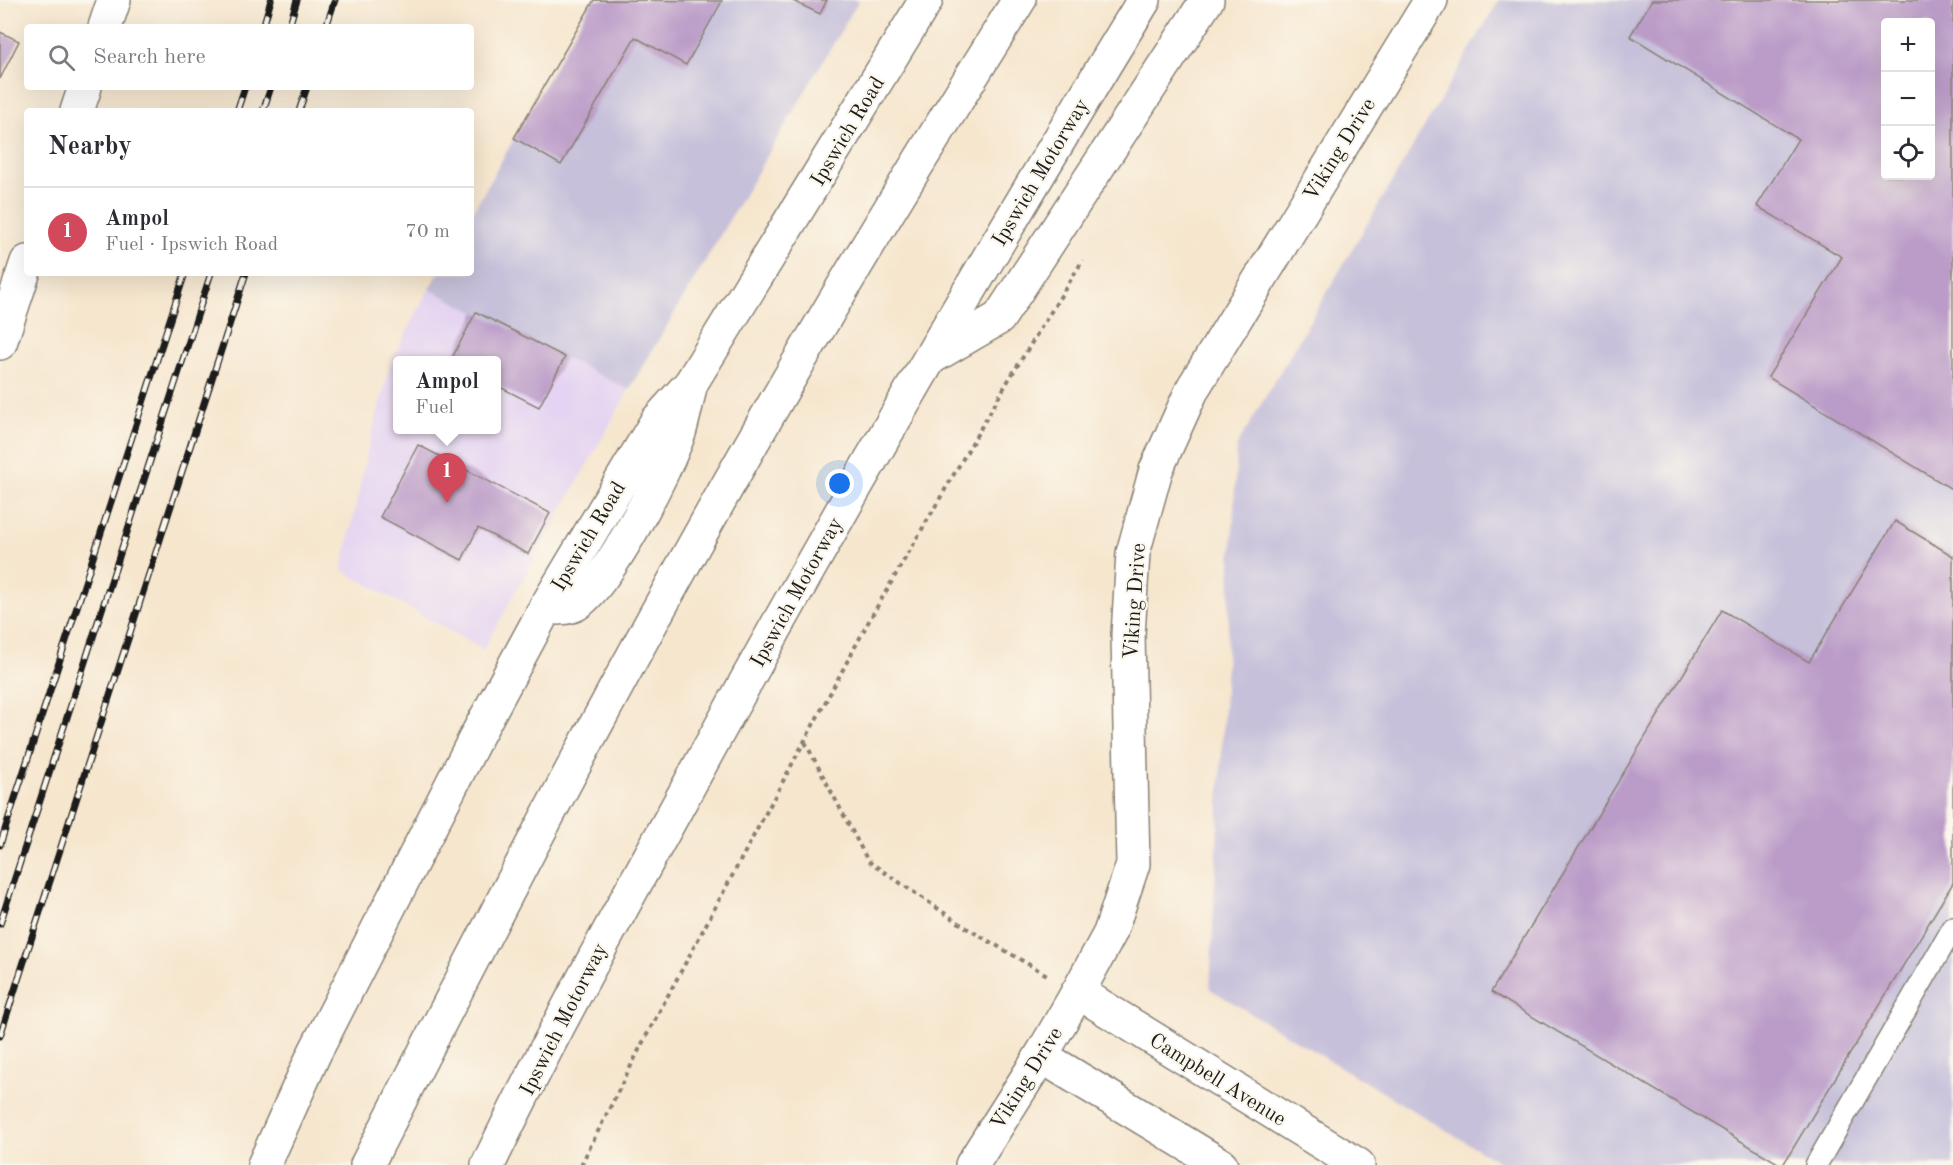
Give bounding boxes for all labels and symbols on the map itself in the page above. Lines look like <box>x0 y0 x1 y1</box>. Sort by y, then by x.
street label: Ipswich Road <box>807 73 889 190</box>
street label: Ipswich Motorway <box>989 95 1094 250</box>
street label: Viking Drive <box>1300 95 1380 205</box>
pin: 1 <box>428 454 466 503</box>
your location <box>825 469 854 498</box>
street label: Ipswich Road <box>548 478 630 595</box>
street label: Ipswich Motorway <box>747 514 847 671</box>
street label: Viking Drive <box>1121 542 1150 660</box>
street label: Ipswich Motorway <box>517 940 612 1099</box>
street label: Viking Drive <box>987 1024 1067 1134</box>
street label: Campbell Avenue <box>1145 1030 1289 1131</box>

